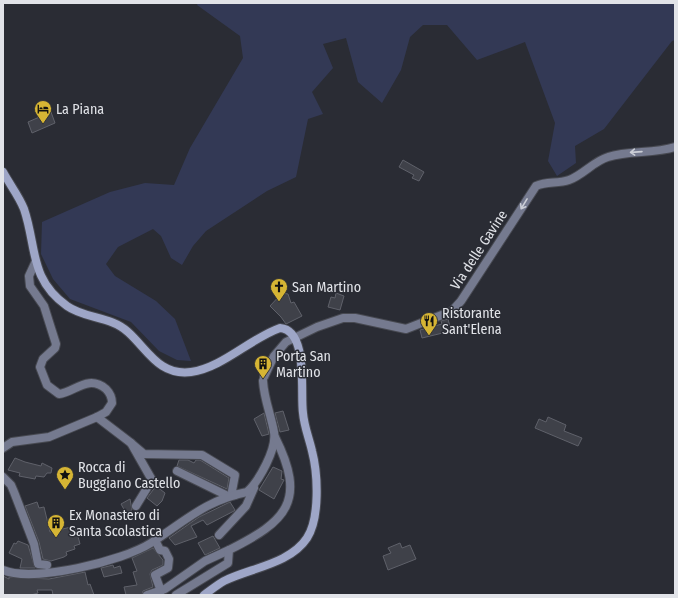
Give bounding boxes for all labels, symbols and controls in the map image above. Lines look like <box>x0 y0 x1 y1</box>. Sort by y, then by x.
hotel icon: La Piana <box>33 99 53 124</box>
place label: La Piana <box>56 101 104 118</box>
one-way arrow <box>630 148 643 156</box>
one-way arrow <box>520 198 528 210</box>
street label: Via delle Gavine <box>447 207 511 293</box>
church icon: San Martino <box>269 277 289 302</box>
place label: San Martino <box>292 279 361 296</box>
place label: Ristorante Sant'Elena <box>442 305 502 338</box>
restaurant icon: Ristorante Sant'Elena <box>419 311 439 336</box>
place label: Porta San Martino <box>276 348 331 381</box>
building icon: Porta San Martino <box>253 354 273 379</box>
place label: Rocca di Buggiano Castello <box>78 459 180 492</box>
place icon: Rocca di Buggiano Castello <box>55 465 75 490</box>
place label: Ex Monastero di Santa Scolastica <box>69 507 162 540</box>
building icon: Ex Monastero di Santa Scolastica <box>46 513 66 538</box>

